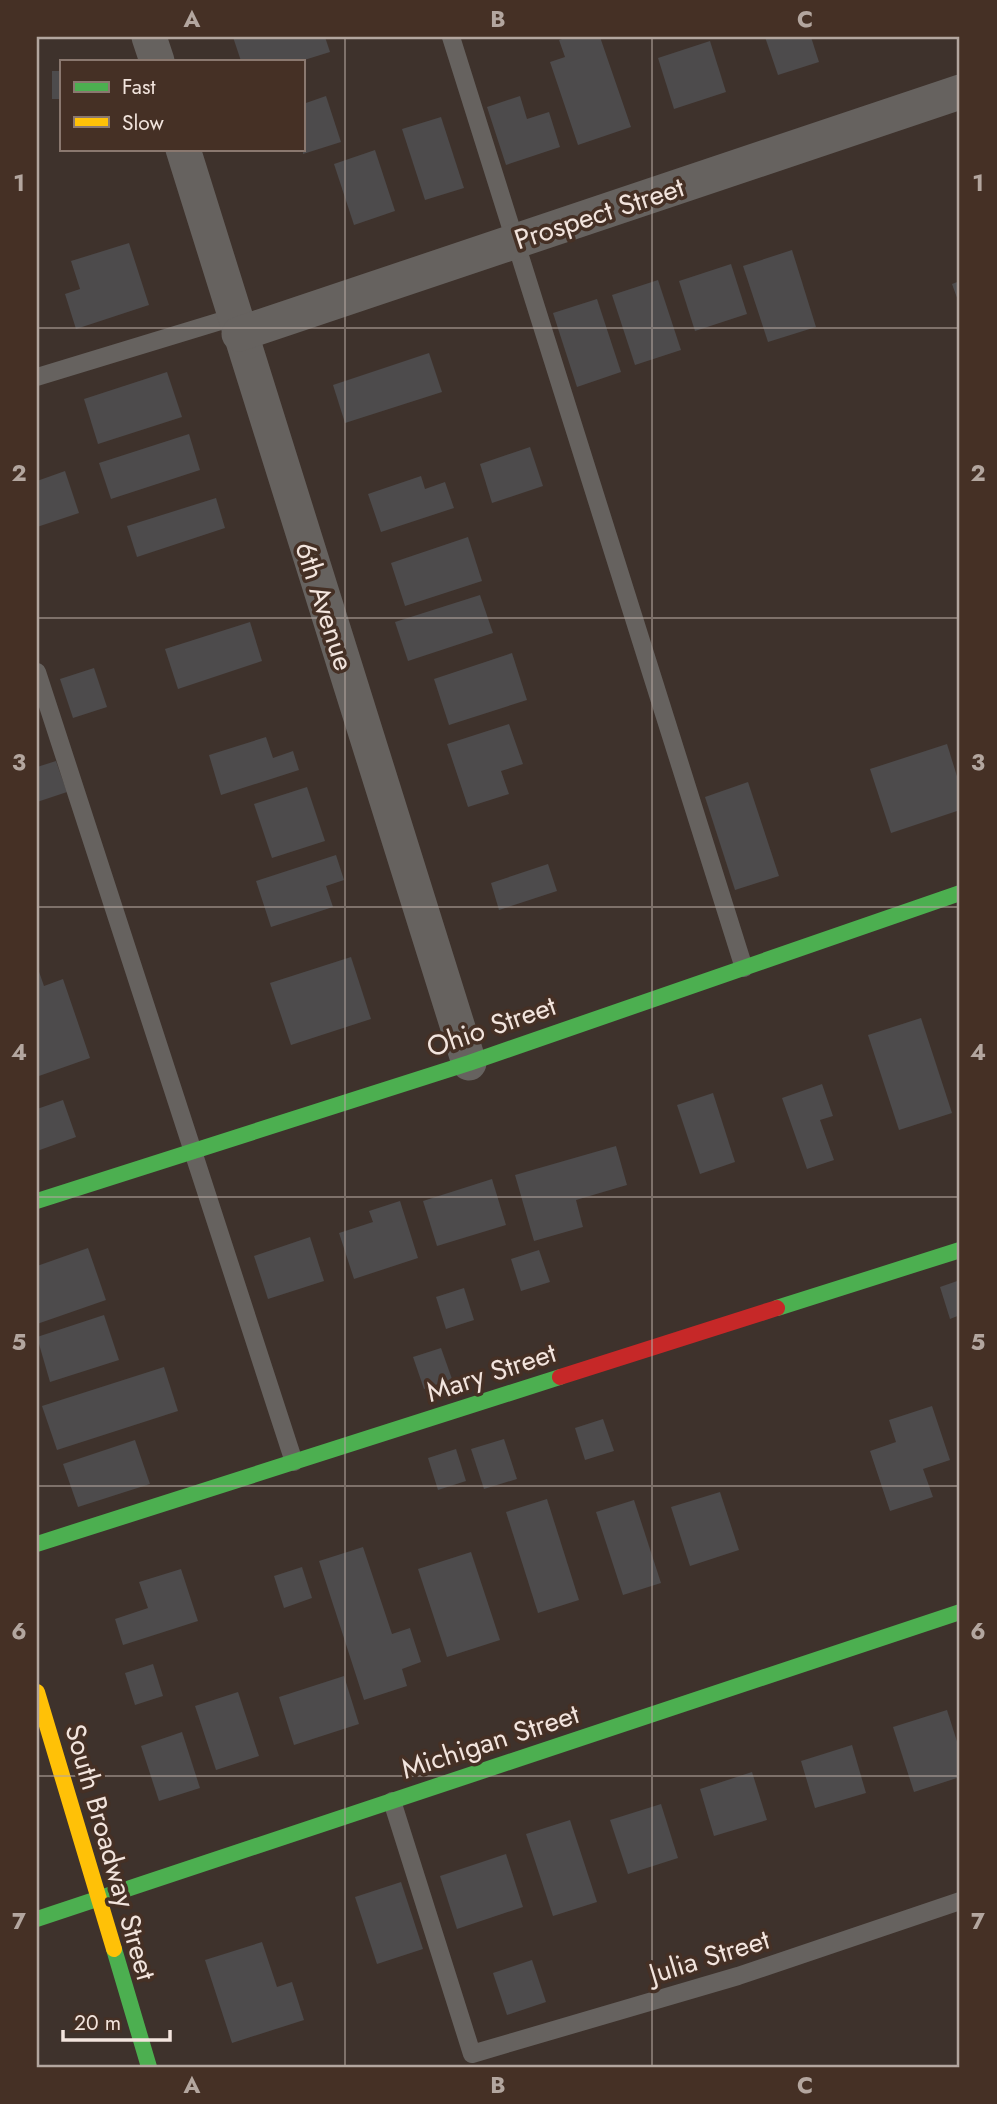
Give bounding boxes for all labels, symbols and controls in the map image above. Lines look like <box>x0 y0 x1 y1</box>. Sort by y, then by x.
text: A <box>183 2 201 36</box>
text: B <box>490 2 506 36</box>
text: C <box>797 2 813 36</box>
legend <box>60 60 304 150</box>
text: Fast <box>122 72 155 102</box>
text: Slow <box>122 108 164 138</box>
text: 1 <box>13 166 25 200</box>
text: 1 <box>972 166 984 200</box>
street label: Prospect Street <box>509 167 690 260</box>
text: 2 <box>11 456 27 490</box>
text: 2 <box>970 456 986 490</box>
street label: 6th Avenue <box>284 536 365 676</box>
text: 3 <box>12 745 26 779</box>
text: 3 <box>971 745 985 779</box>
street label: Ohio Street <box>421 985 562 1068</box>
text: 4 <box>11 1035 27 1069</box>
text: 4 <box>970 1035 986 1069</box>
text: 5 <box>12 1325 26 1359</box>
text: 5 <box>971 1325 985 1359</box>
street label: Mary Street <box>421 1332 562 1413</box>
text: 6 <box>11 1614 27 1648</box>
text: 6 <box>970 1614 986 1648</box>
street label: Michigan Street <box>396 1693 585 1790</box>
street label: South Broadway Street <box>54 1719 167 1985</box>
text: 7 <box>12 1904 26 1938</box>
text: 7 <box>971 1904 985 1938</box>
street label: Julia Street <box>640 1919 775 1995</box>
scale bar <box>63 1999 170 2043</box>
text: 20 m <box>74 2008 121 2038</box>
text: A <box>183 2068 201 2102</box>
text: B <box>490 2068 506 2102</box>
text: C <box>797 2068 813 2102</box>

